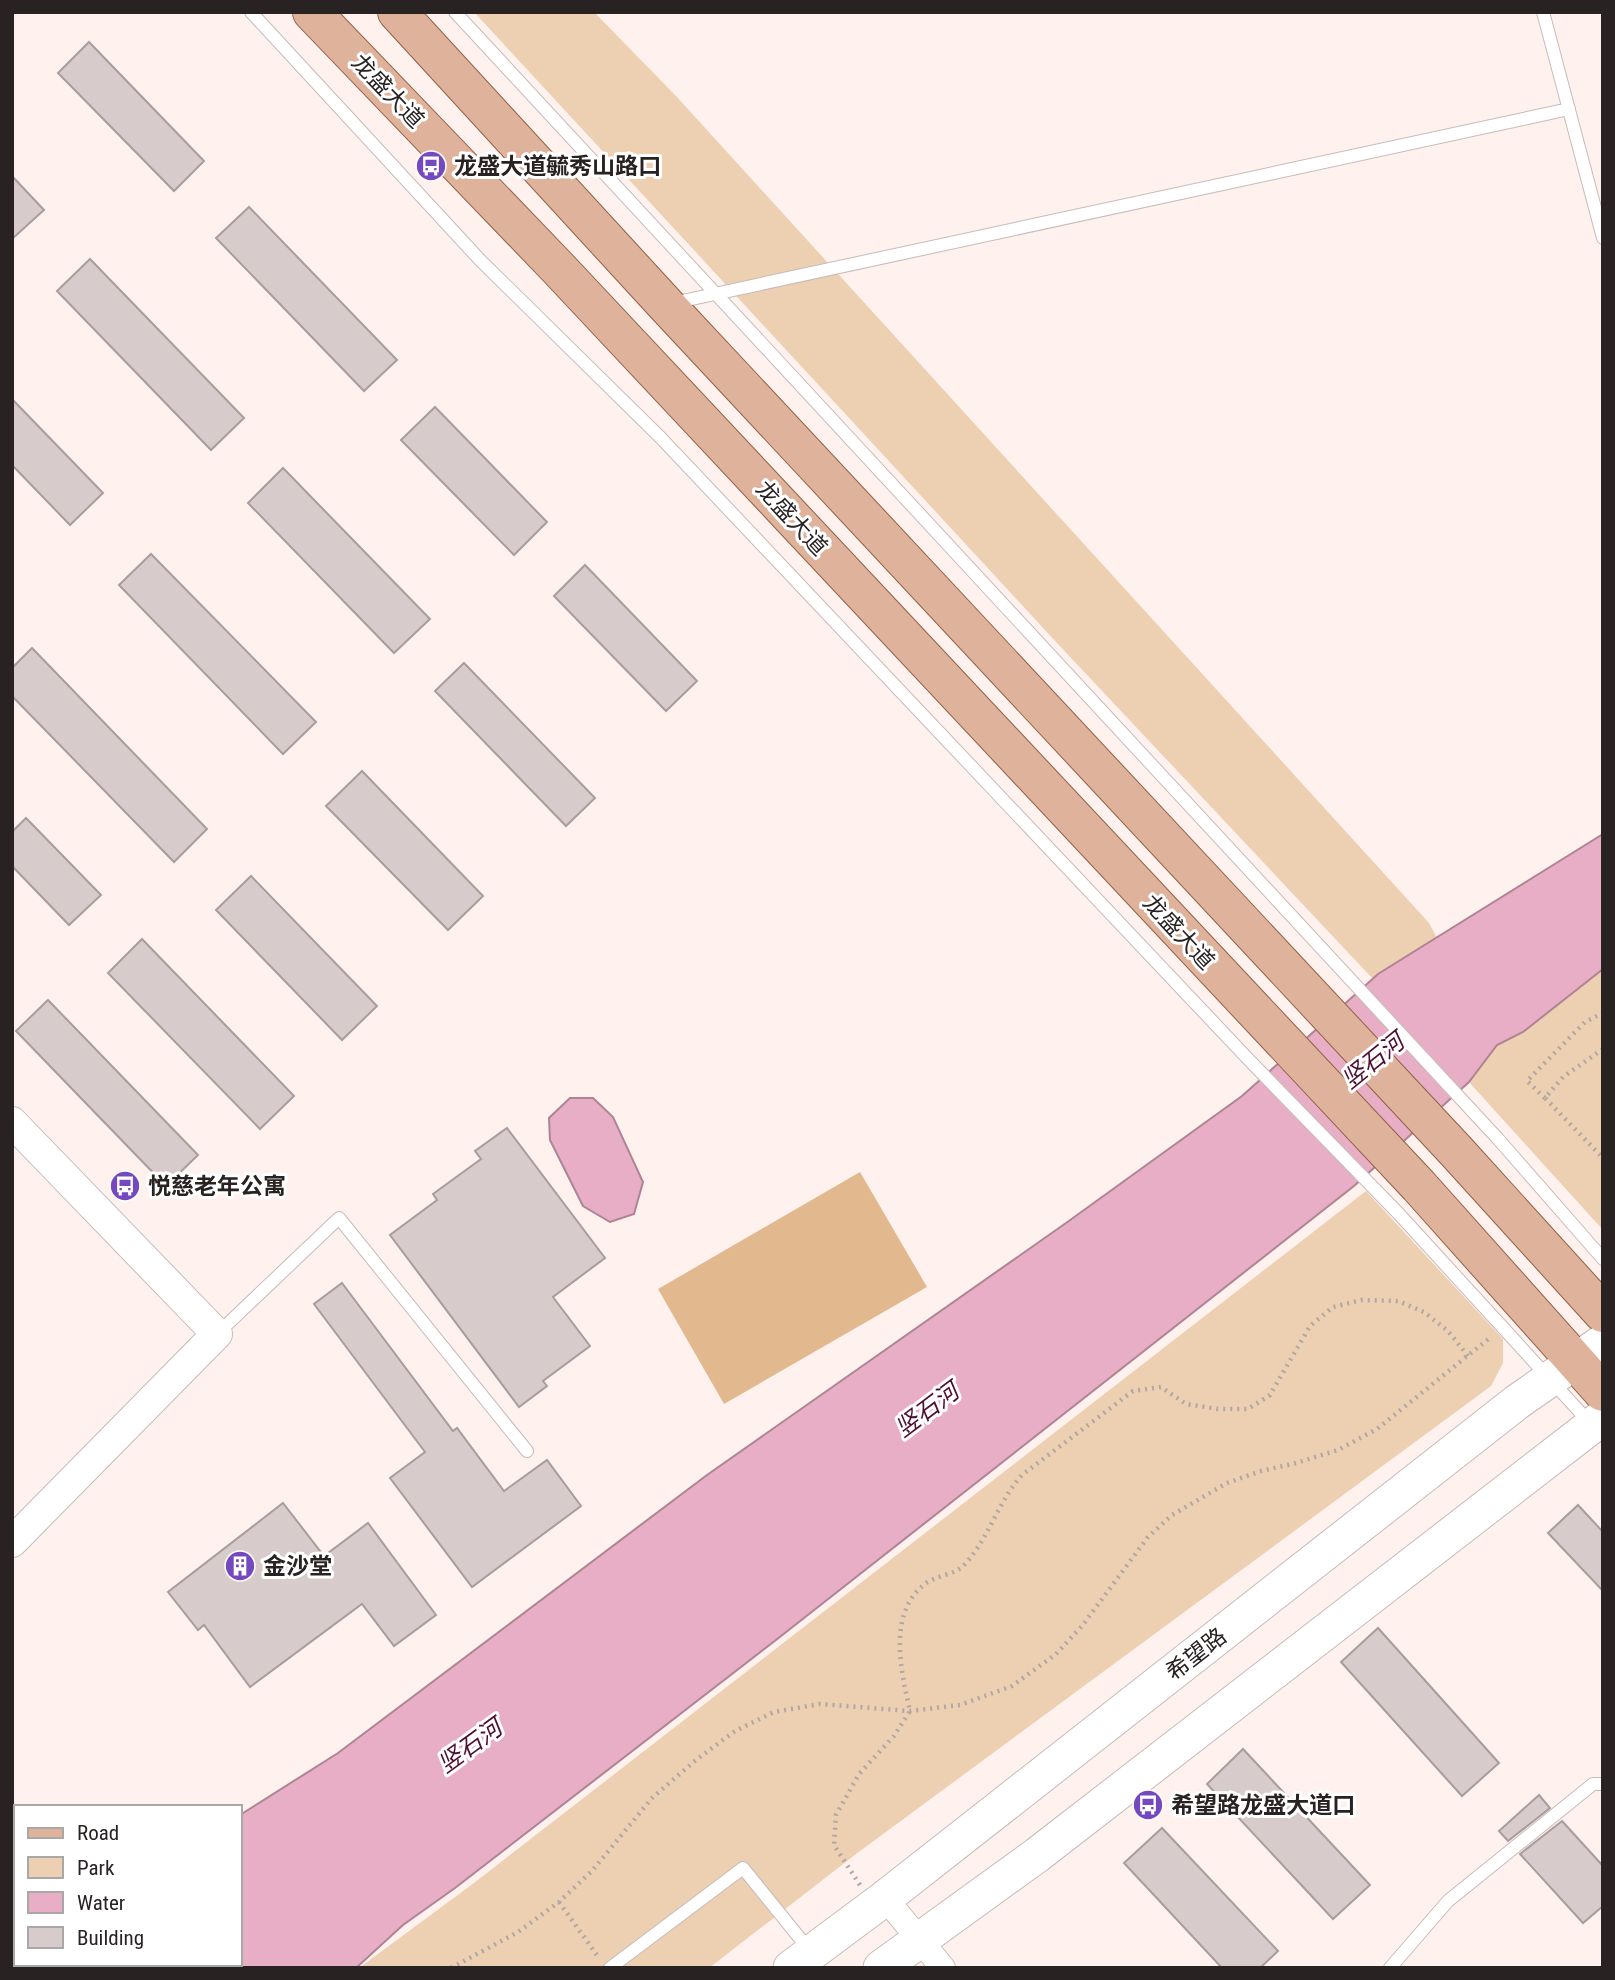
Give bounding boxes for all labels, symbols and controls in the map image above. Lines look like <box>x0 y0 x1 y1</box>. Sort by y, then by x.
street label: 龙盛大道 <box>346 49 429 134</box>
bus stop icon: 龙盛大道毓秀山路口 <box>414 149 448 183</box>
place label: 龙盛大道毓秀山路口 <box>454 153 661 180</box>
street label: 龙盛大道 <box>750 475 833 561</box>
street label: 龙盛大道 <box>1137 889 1220 975</box>
water label: 竖石河 <box>1336 1025 1413 1095</box>
bus stop icon: 悦慈老年公寓 <box>108 1169 142 1203</box>
place label: 悦慈老年公寓 <box>148 1173 286 1200</box>
water label: 竖石河 <box>890 1375 967 1443</box>
building icon: 金沙堂 <box>223 1549 257 1583</box>
place label: 金沙堂 <box>263 1553 332 1580</box>
street label: 希望路 <box>1161 1623 1232 1686</box>
water label: 竖石河 <box>433 1711 511 1778</box>
bus stop icon: 希望路龙盛大道口 <box>1131 1788 1165 1822</box>
place label: 希望路龙盛大道口 <box>1171 1792 1355 1819</box>
legend <box>14 1805 242 1966</box>
text: Road <box>77 1821 119 1845</box>
text: Park <box>77 1856 115 1880</box>
text: Water <box>77 1891 125 1915</box>
text: Building <box>77 1926 144 1950</box>

